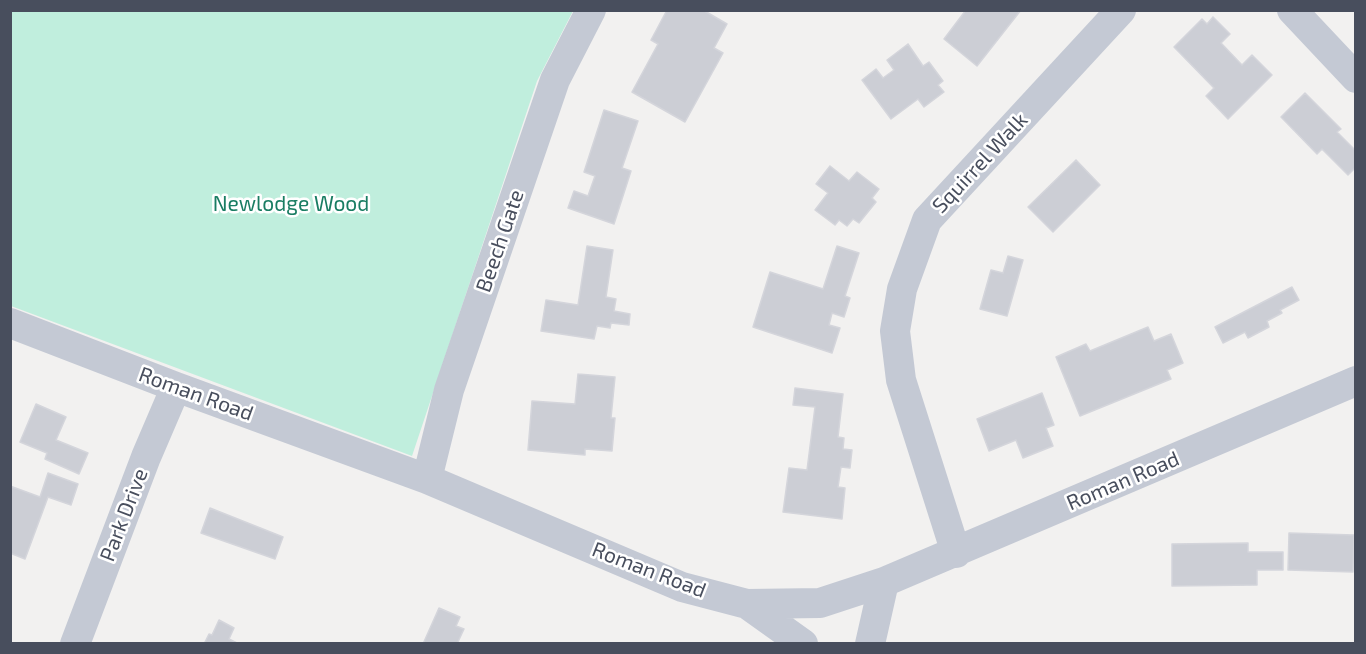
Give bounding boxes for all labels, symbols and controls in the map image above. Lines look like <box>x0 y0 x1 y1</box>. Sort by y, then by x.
street label: Squirrel Walk <box>927 108 1033 218</box>
street label: Beech Gate <box>471 186 529 296</box>
park label: Newlodge Wood <box>213 191 369 217</box>
street label: Roman Road <box>135 362 257 426</box>
street label: Roman Road <box>1063 446 1183 516</box>
street label: Park Drive <box>95 465 153 565</box>
street label: Roman Road <box>588 537 710 603</box>

